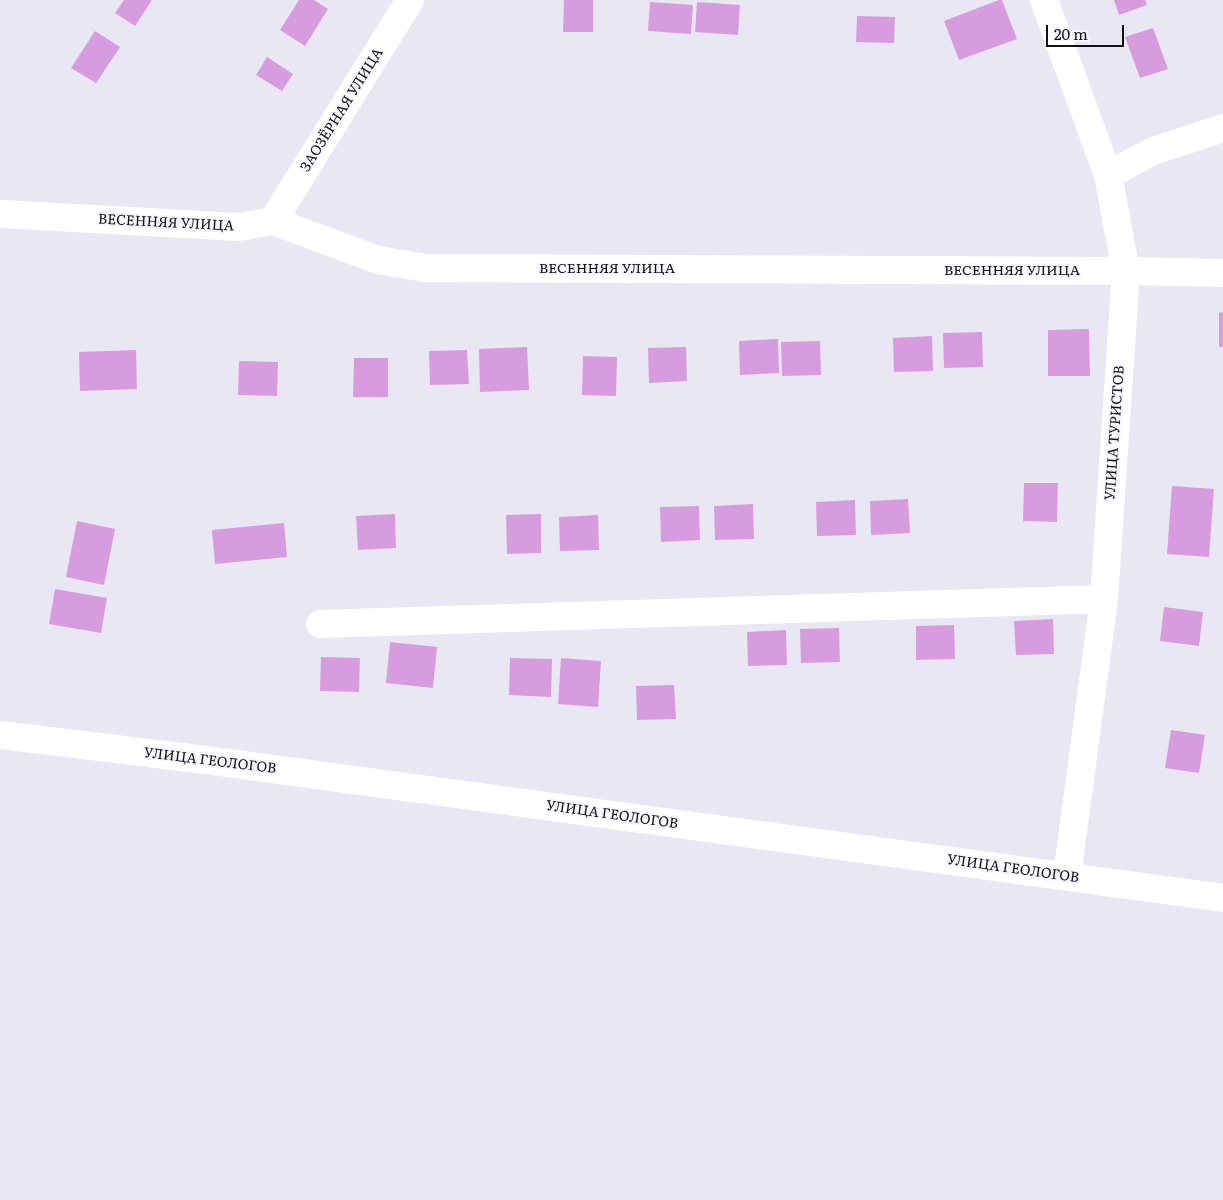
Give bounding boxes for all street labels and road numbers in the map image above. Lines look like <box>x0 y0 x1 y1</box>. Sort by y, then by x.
street label: ЗАОЗЁРНАЯ УЛИЦА <box>297 45 387 175</box>
street label: ВЕСЕННЯЯ УЛИЦА <box>98 211 234 235</box>
street label: ВЕСЕННЯЯ УЛИЦА <box>539 261 675 277</box>
street label: ВЕСЕННЯЯ УЛИЦА <box>944 263 1080 279</box>
street label: УЛИЦА ТУРИСТОВ <box>1102 365 1128 501</box>
street label: УЛИЦА ГЕОЛОГОВ <box>143 745 277 777</box>
street label: УЛИЦА ГЕОЛОГОВ <box>545 797 679 833</box>
street label: УЛИЦА ГЕОЛОГОВ <box>946 851 1080 887</box>

